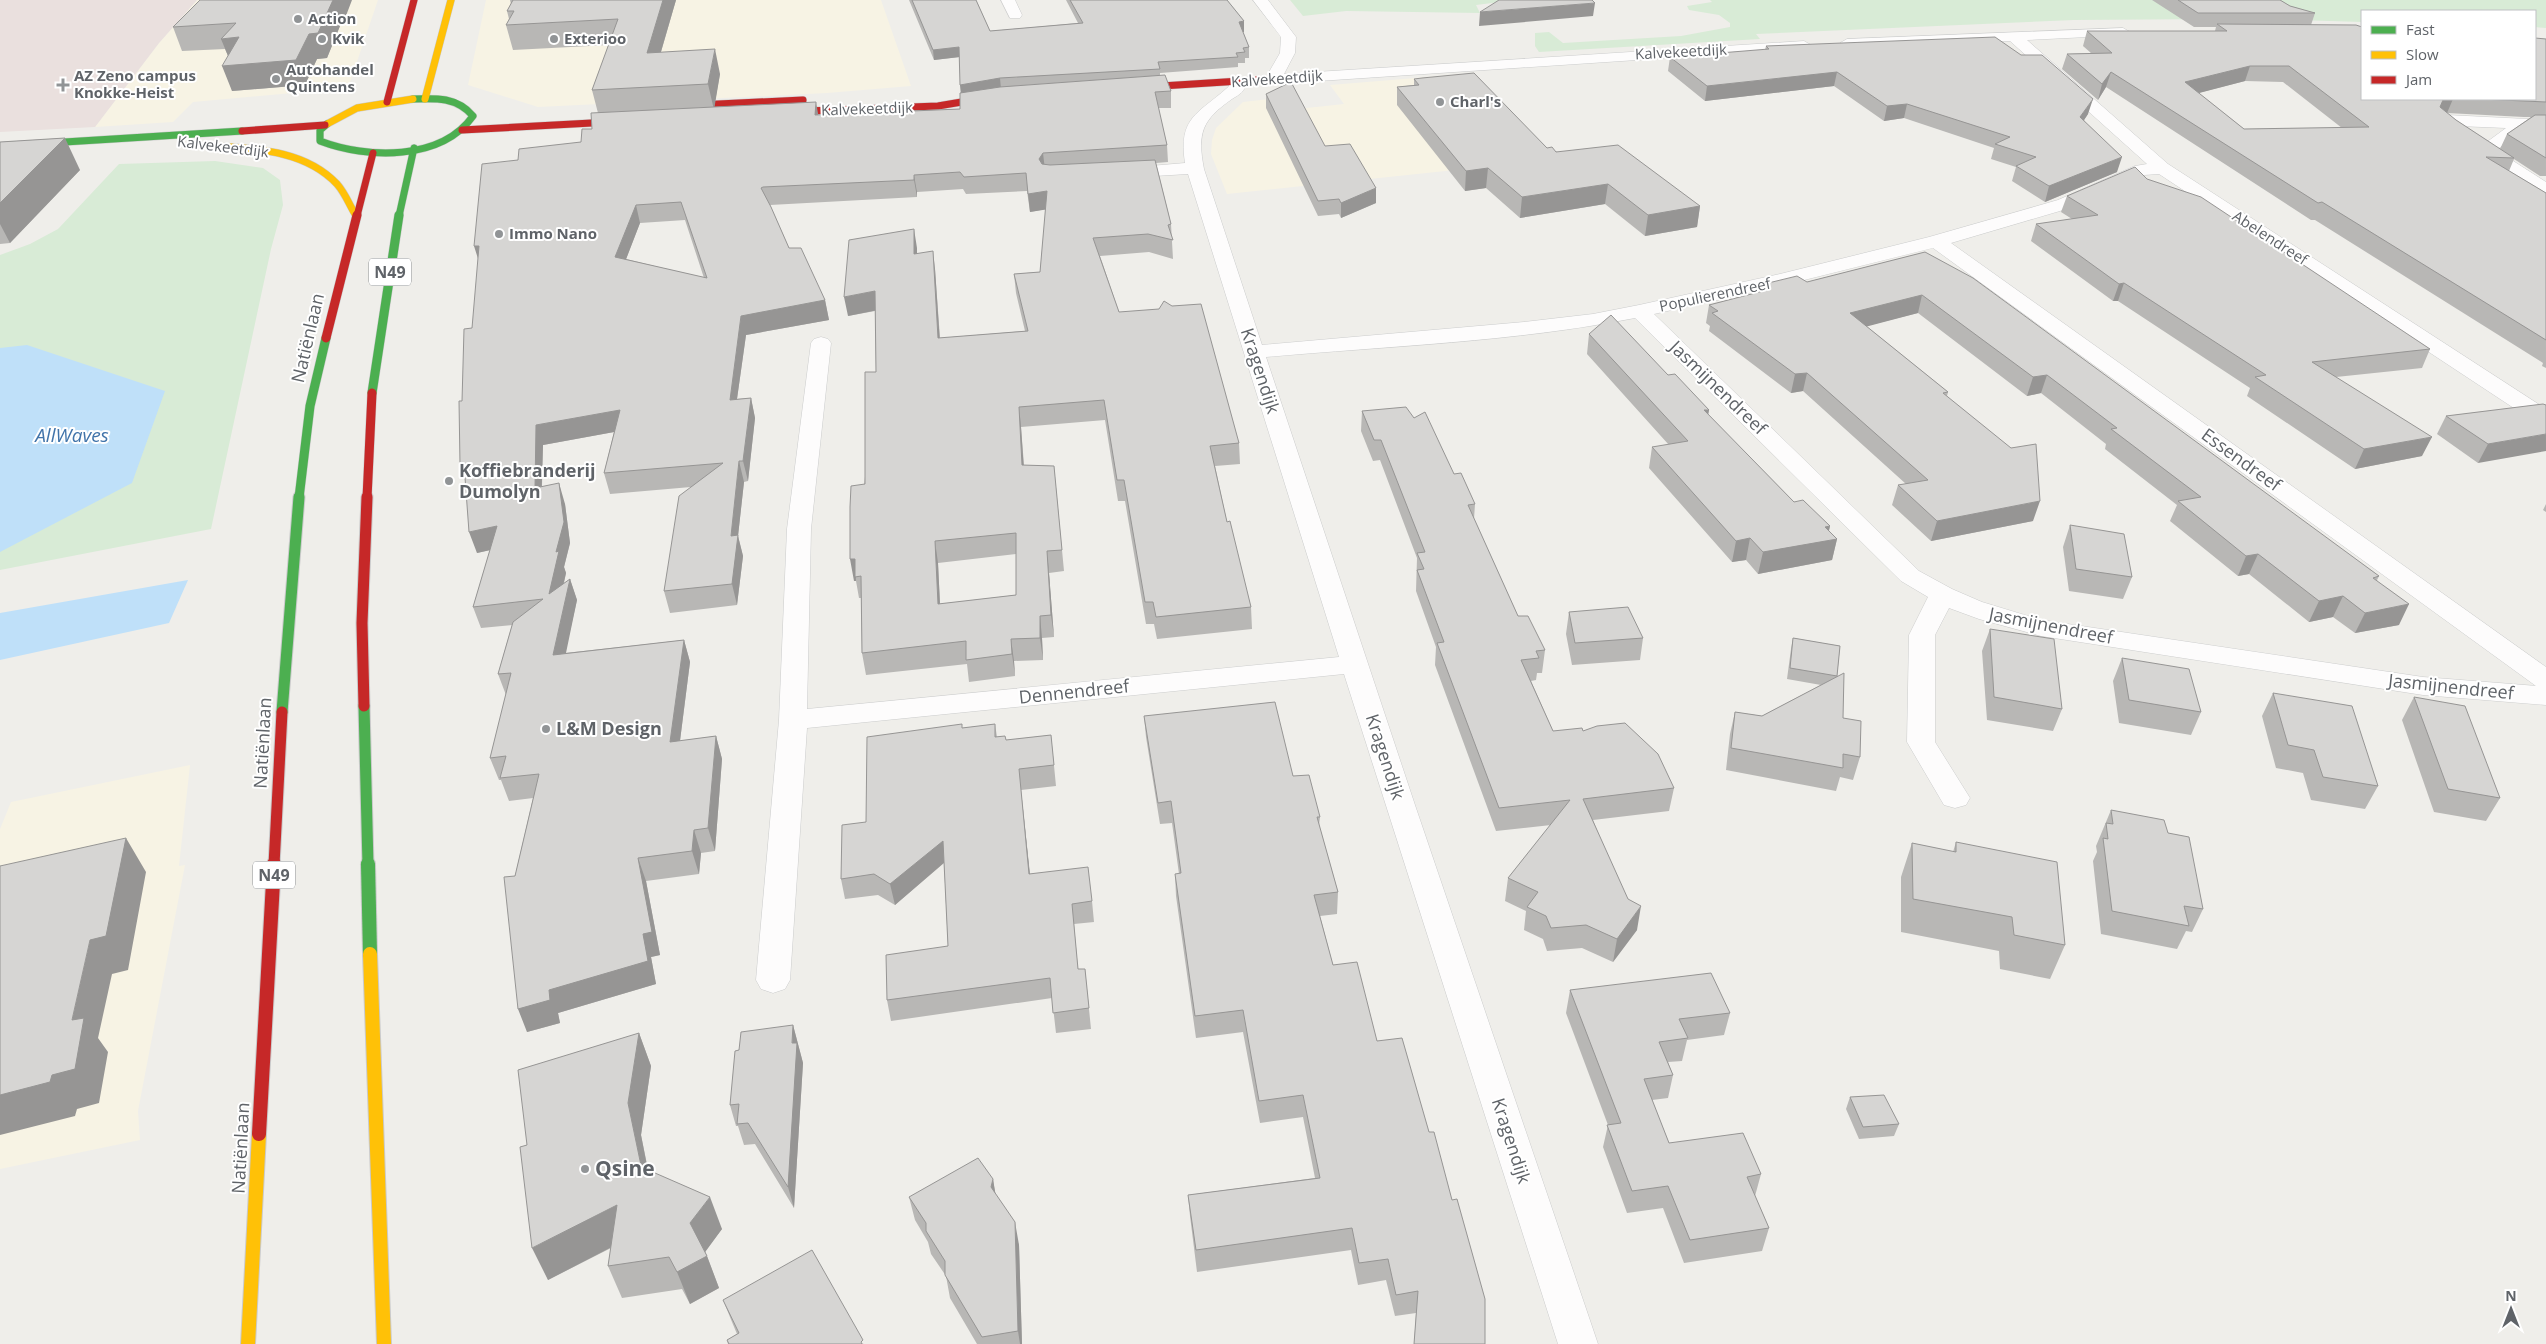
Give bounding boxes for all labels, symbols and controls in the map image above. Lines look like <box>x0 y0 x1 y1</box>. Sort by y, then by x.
place label: Action <box>308 8 356 28</box>
legend <box>2361 10 2536 100</box>
marker: Action <box>292 13 304 25</box>
text: Fast <box>2406 19 2435 39</box>
place label: Kvik <box>332 28 365 48</box>
place label: Exterioo <box>564 28 626 48</box>
marker: Kvik <box>316 33 328 45</box>
marker: Exterioo <box>548 33 560 45</box>
street label: Kalvekeetdijk <box>1635 39 1727 63</box>
text: Slow <box>2406 44 2439 64</box>
place label: Autohandel Quintens <box>286 59 374 96</box>
place label: AZ Zeno campus Knokke-Heist <box>74 65 196 102</box>
street label: Kalvekeetdijk <box>1230 65 1324 91</box>
text: Jam <box>2404 69 2432 89</box>
marker: Autohandel Quintens <box>270 73 282 85</box>
marker: AZ Zeno campus Knokke-Heist <box>56 78 70 92</box>
place label: Charl's <box>1450 91 1501 111</box>
street label: Kalvekeetdijk <box>821 96 913 120</box>
marker: Charl's <box>1434 96 1446 108</box>
street label: Kalvekeetdijk <box>176 130 270 162</box>
street label: Abelendreef <box>2229 205 2313 269</box>
place label: Immo Nano <box>509 223 597 243</box>
marker: Immo Nano <box>493 228 505 240</box>
road number: N49 <box>369 258 411 286</box>
street label: Populierendreef <box>1657 272 1773 316</box>
street label: Natiënlaan <box>285 291 329 385</box>
street label: Kragendijk <box>1236 325 1286 417</box>
street label: Jasmijnendreef <box>1664 333 1773 440</box>
water label: AllWaves <box>33 422 109 448</box>
street label: Essendreef <box>2197 422 2287 497</box>
place label: Koffiebranderij Dumolyn <box>459 458 596 503</box>
marker: Koffiebranderij Dumolyn <box>443 475 455 487</box>
street label: Jasmijnendreef <box>1985 601 2116 649</box>
street label: Jasmijnendreef <box>2385 667 2516 705</box>
street label: Dennendreef <box>1017 673 1131 709</box>
street label: Natiënlaan <box>248 697 276 789</box>
street label: Kragendijk <box>1361 711 1411 803</box>
place label: L&M Design <box>556 716 662 740</box>
marker: L&M Design <box>540 723 552 735</box>
road number: N49 <box>253 862 295 888</box>
street label: Kragendijk <box>1487 1095 1537 1187</box>
street label: Natiënlaan <box>226 1102 254 1194</box>
place label: Qsine <box>595 1154 655 1182</box>
marker: Qsine <box>579 1163 591 1175</box>
north arrow <box>2486 1284 2536 1334</box>
text: N <box>2505 1286 2517 1305</box>

